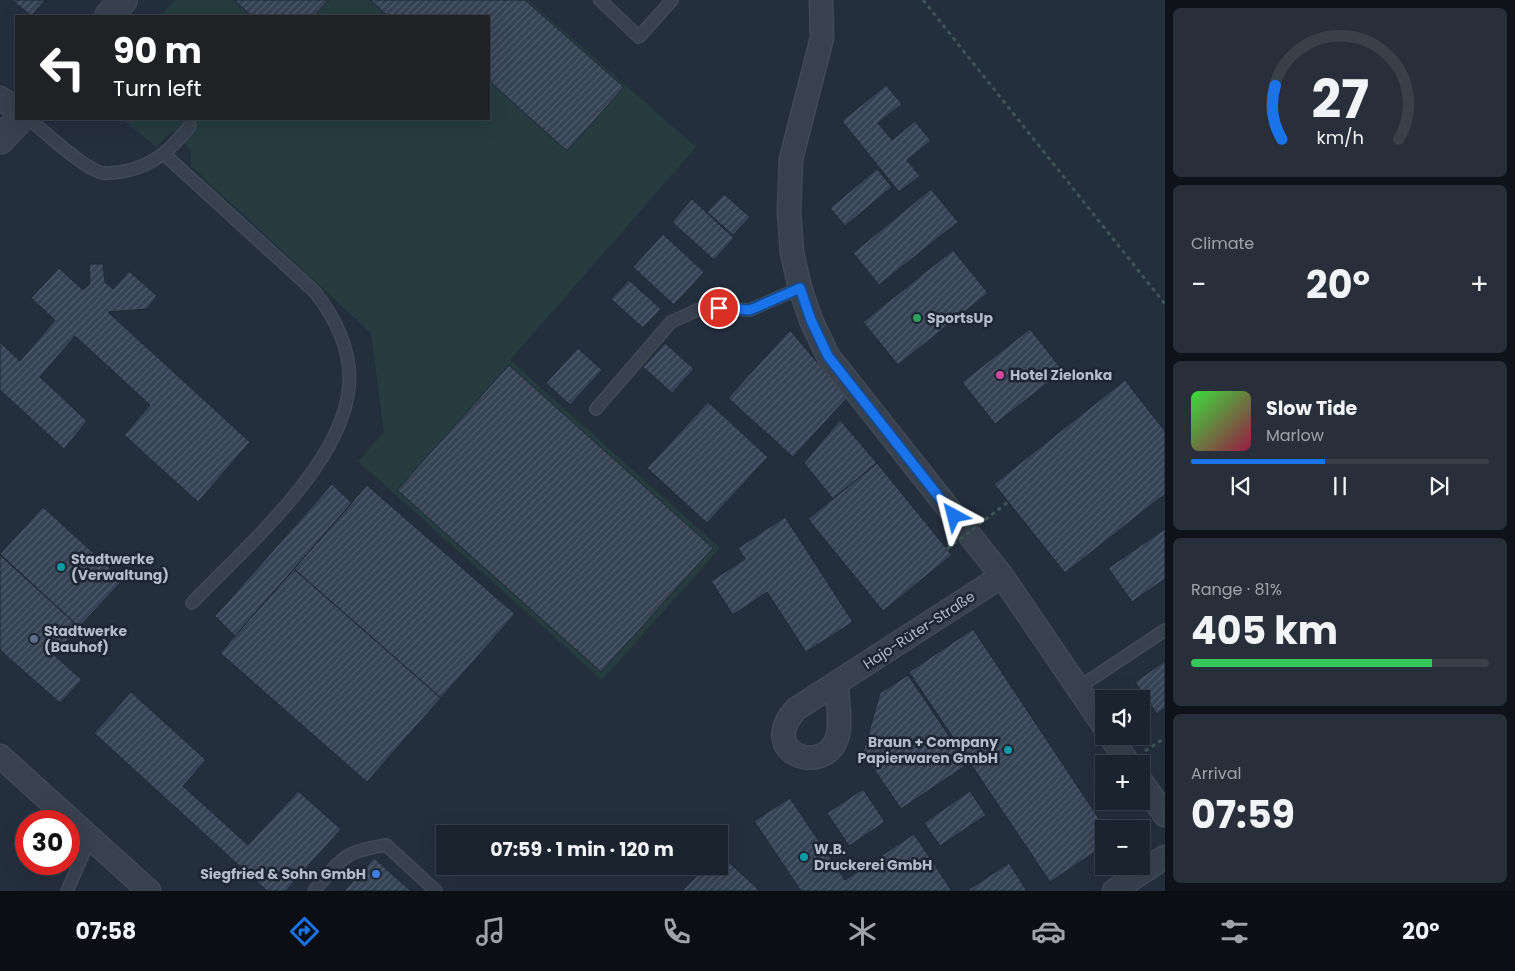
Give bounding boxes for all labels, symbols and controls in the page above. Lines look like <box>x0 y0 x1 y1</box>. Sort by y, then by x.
text: 90 m <box>113 26 202 75</box>
icon: left <box>30 35 95 100</box>
text: 27 <box>1311 63 1369 136</box>
text: Turn left <box>113 73 201 104</box>
text: km/h <box>1316 125 1364 150</box>
text: Climate <box>1191 232 1254 255</box>
text: 20° <box>1306 258 1370 311</box>
text: − <box>1191 265 1206 304</box>
text: + <box>1470 265 1489 304</box>
pin <box>698 287 740 329</box>
icon: arrive <box>705 294 733 322</box>
place label: SportsUp <box>927 308 993 328</box>
marker: SportsUp <box>911 312 923 324</box>
place label: Hotel Zielonka <box>1010 365 1112 385</box>
marker: Hotel Zielonka <box>994 369 1006 381</box>
text: Slow Tide <box>1266 395 1357 422</box>
text: Marlow <box>1266 424 1324 447</box>
icon: previous <box>1227 472 1255 500</box>
icon: pause <box>1326 472 1354 500</box>
icon: next <box>1425 472 1453 500</box>
position arrow <box>927 489 979 541</box>
place label: Stadtwerke (Verwaltung) <box>71 549 169 585</box>
marker: Stadtwerke (Verwaltung) <box>55 561 67 573</box>
text: Range · 81% <box>1191 578 1282 601</box>
street label: Hajo-Rüter-Straße <box>859 586 979 674</box>
text: 405 km <box>1191 604 1338 657</box>
place label: Stadtwerke (Bauhof) <box>44 621 127 657</box>
marker: Stadtwerke (Bauhof) <box>28 633 40 645</box>
map controls <box>1095 690 1150 875</box>
button: sound <box>1095 690 1150 745</box>
place label: Braun + Company Papierwaren GmbH <box>858 732 998 768</box>
marker: Braun + Company Papierwaren GmbH <box>1002 744 1014 756</box>
button: + <box>1095 755 1150 810</box>
text: Arrival <box>1191 762 1241 785</box>
text: 07:59 <box>1191 788 1295 841</box>
speed limit sign: 30 <box>15 810 80 875</box>
button: − <box>1095 820 1150 875</box>
text: 07:59 · 1 min · 120 m <box>490 836 674 863</box>
place label: W.B. Druckerei GmbH <box>814 839 932 875</box>
marker: W.B. Druckerei GmbH <box>798 851 810 863</box>
place label: Siegfried & Sohn GmbH <box>200 864 366 884</box>
marker: Siegfried & Sohn GmbH <box>370 868 382 880</box>
icon: directions <box>287 914 322 949</box>
icon: music <box>473 914 508 949</box>
icon: phone <box>659 914 694 949</box>
icon: climate <box>845 914 880 949</box>
icon: car <box>1031 914 1066 949</box>
icon: filters <box>1217 914 1252 949</box>
text: 07:58 <box>75 916 136 947</box>
text: 20° <box>1402 916 1439 947</box>

